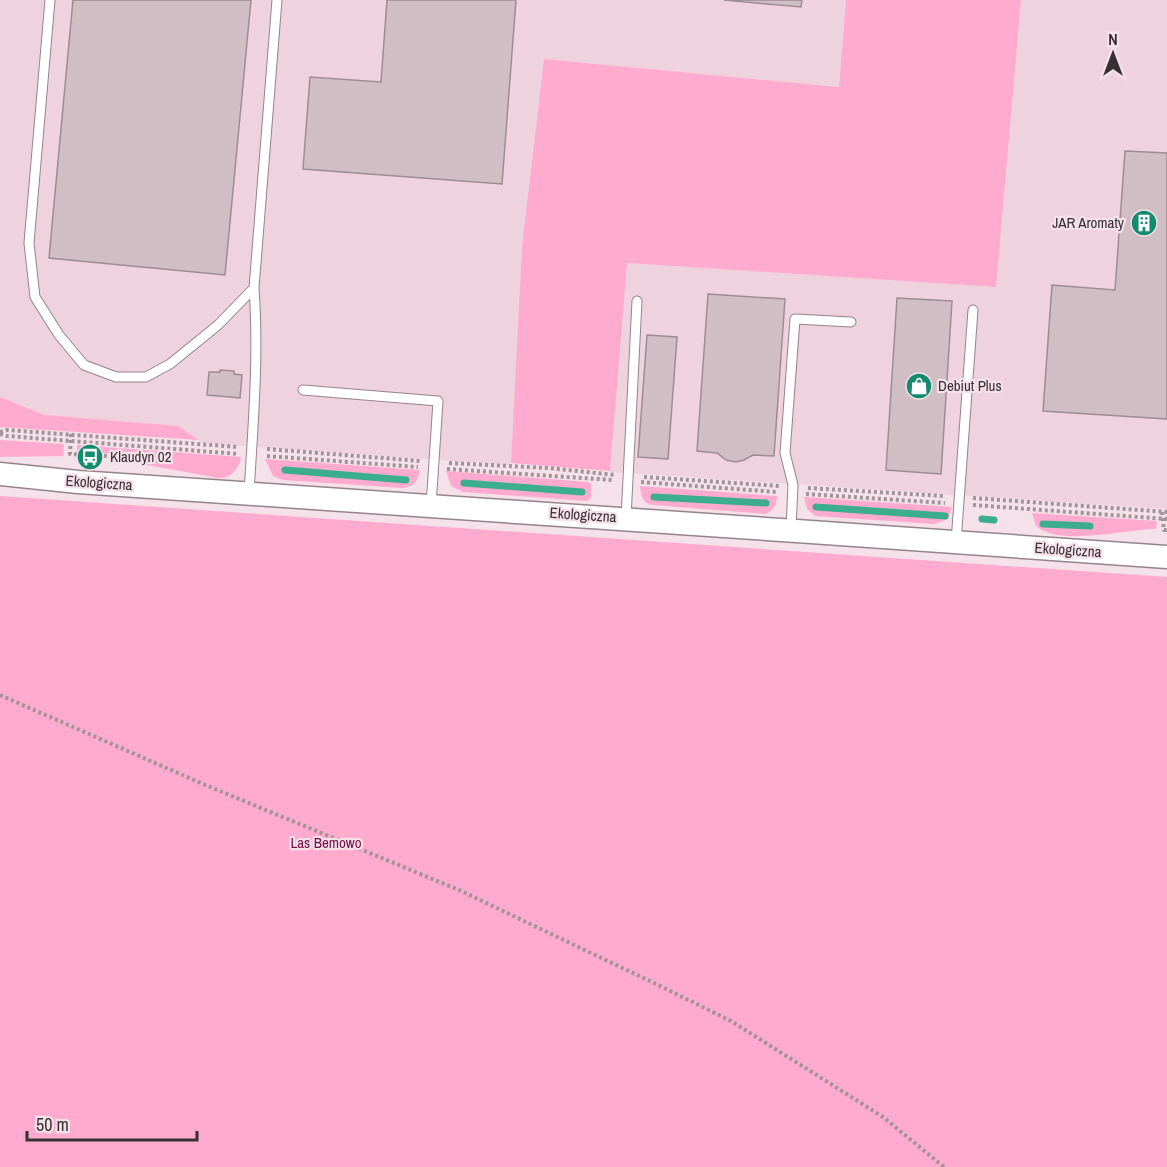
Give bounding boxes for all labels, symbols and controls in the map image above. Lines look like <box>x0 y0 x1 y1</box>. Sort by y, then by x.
north arrow <box>1083 24 1143 84</box>
text: N <box>1108 28 1118 50</box>
building icon: JAR Aromaty <box>1129 208 1159 238</box>
place label: JAR Aromaty <box>1052 212 1125 233</box>
shop icon: Debiut Plus <box>904 371 934 401</box>
place label: Debiut Plus <box>938 375 1002 396</box>
bus stop icon: Klaudyn 02 <box>75 442 105 472</box>
place label: Klaudyn 02 <box>110 446 172 467</box>
street label: Ekologiczna <box>65 470 133 495</box>
street label: Ekologiczna <box>549 502 617 527</box>
street label: Ekologiczna <box>1034 537 1102 562</box>
park label: Las Bemowo <box>290 832 362 853</box>
scale bar <box>27 1104 196 1142</box>
text: 50 m <box>36 1112 69 1137</box>

